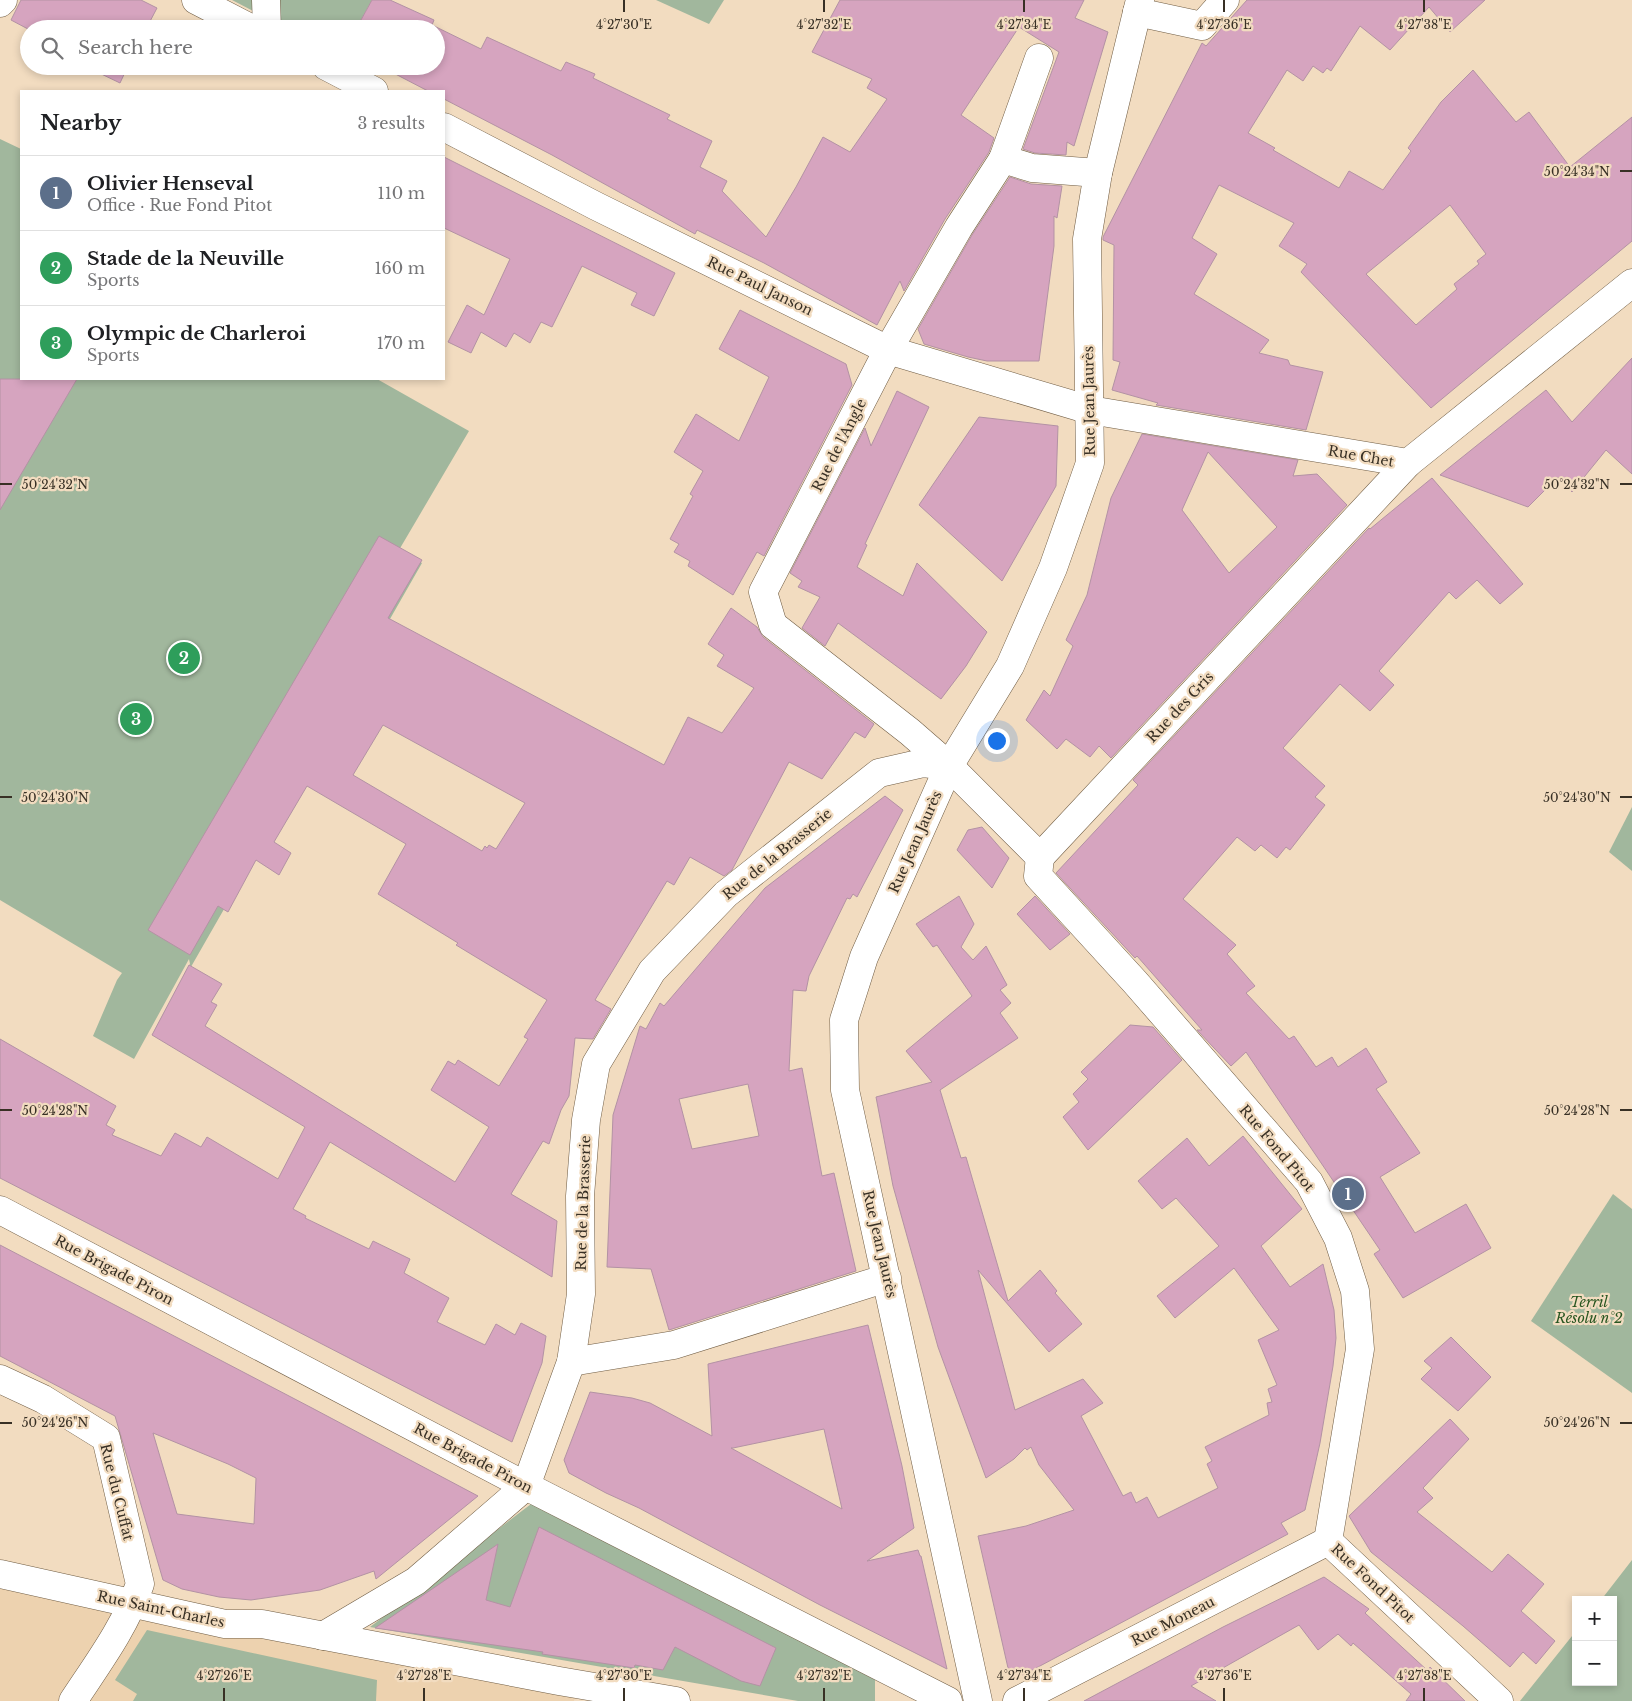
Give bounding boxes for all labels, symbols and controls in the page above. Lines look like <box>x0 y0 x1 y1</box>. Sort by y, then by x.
text: 4°27'30"E <box>596 17 652 32</box>
text: 4°27'32"E <box>797 17 852 32</box>
text: 4°27'34"E <box>997 17 1051 32</box>
text: 4°27'36"E <box>1196 17 1252 32</box>
text: 4°27'38"E <box>1397 17 1452 32</box>
search box <box>20 20 445 75</box>
icon: search <box>38 34 66 62</box>
text: Search here <box>78 36 193 59</box>
text: Nearby <box>40 110 121 136</box>
text: 3 results <box>357 113 425 133</box>
text: 50°24'34"N <box>1544 164 1610 179</box>
text: Olivier Henseval <box>87 172 254 195</box>
text: 1 <box>53 183 59 203</box>
text: 110 m <box>378 183 425 203</box>
text: Office · Rue Fond Pitot <box>87 195 272 215</box>
text: Stade de la Neuville <box>87 247 284 270</box>
street label: Rue Paul Janson <box>704 253 816 319</box>
text: 2 <box>51 258 61 278</box>
text: 160 m <box>374 258 425 278</box>
text: Sports <box>87 270 140 290</box>
text: Olympic de Charleroi <box>87 322 306 345</box>
text: 3 <box>51 333 61 353</box>
text: 170 m <box>377 333 425 353</box>
text: Sports <box>87 345 140 365</box>
street label: Rue Jean Jaurès <box>1079 346 1099 456</box>
street label: Rue de l'Angle <box>808 396 870 494</box>
street label: Rue Chet <box>1327 441 1396 471</box>
text: 50°24'32"N <box>22 477 88 492</box>
text: 50°24'32"N <box>1544 477 1610 492</box>
pin: 2 <box>168 639 200 677</box>
street label: Rue des Gris <box>1143 668 1217 746</box>
pin: 3 <box>120 700 152 738</box>
your location <box>984 728 1010 754</box>
street label: Rue Jean Jaurès <box>884 788 946 896</box>
text: 50°24'30"N <box>21 790 89 805</box>
text: 50°24'30"N <box>1543 790 1611 805</box>
street label: Rue de la Brasserie <box>719 804 835 904</box>
street label: Rue Fond Pitot <box>1236 1101 1319 1196</box>
text: 50°24'28"N <box>22 1103 88 1118</box>
text: 50°24'28"N <box>1544 1103 1610 1118</box>
street label: Rue de la Brasserie <box>572 1135 594 1271</box>
pin: 1 <box>1332 1175 1364 1213</box>
street label: Rue Jean Jaurès <box>859 1188 901 1300</box>
street label: Rue Brigade Piron <box>52 1231 177 1309</box>
park label: Terril Résolu n°2 <box>1554 1293 1623 1327</box>
text: 50°24'26"N <box>22 1415 89 1430</box>
text: 50°24'26"N <box>1544 1415 1611 1430</box>
street label: Rue Brigade Piron <box>411 1419 536 1497</box>
street label: Rue du Cuffat <box>96 1442 138 1543</box>
street label: Rue Fond Pitot <box>1327 1540 1419 1627</box>
street label: Rue Saint-Charles <box>96 1587 226 1631</box>
street label: Rue Moneau <box>1128 1592 1218 1650</box>
map controls <box>1572 1596 1617 1686</box>
button: + <box>1572 1596 1617 1641</box>
button: − <box>1572 1641 1617 1686</box>
text: 4°27'26"E <box>196 1668 252 1683</box>
text: 4°27'28"E <box>397 1668 452 1683</box>
text: 4°27'30"E <box>596 1668 652 1683</box>
text: 4°27'32"E <box>797 1668 852 1683</box>
text: 4°27'34"E <box>997 1668 1051 1683</box>
text: 4°27'36"E <box>1196 1668 1252 1683</box>
text: 4°27'38"E <box>1397 1668 1452 1683</box>

